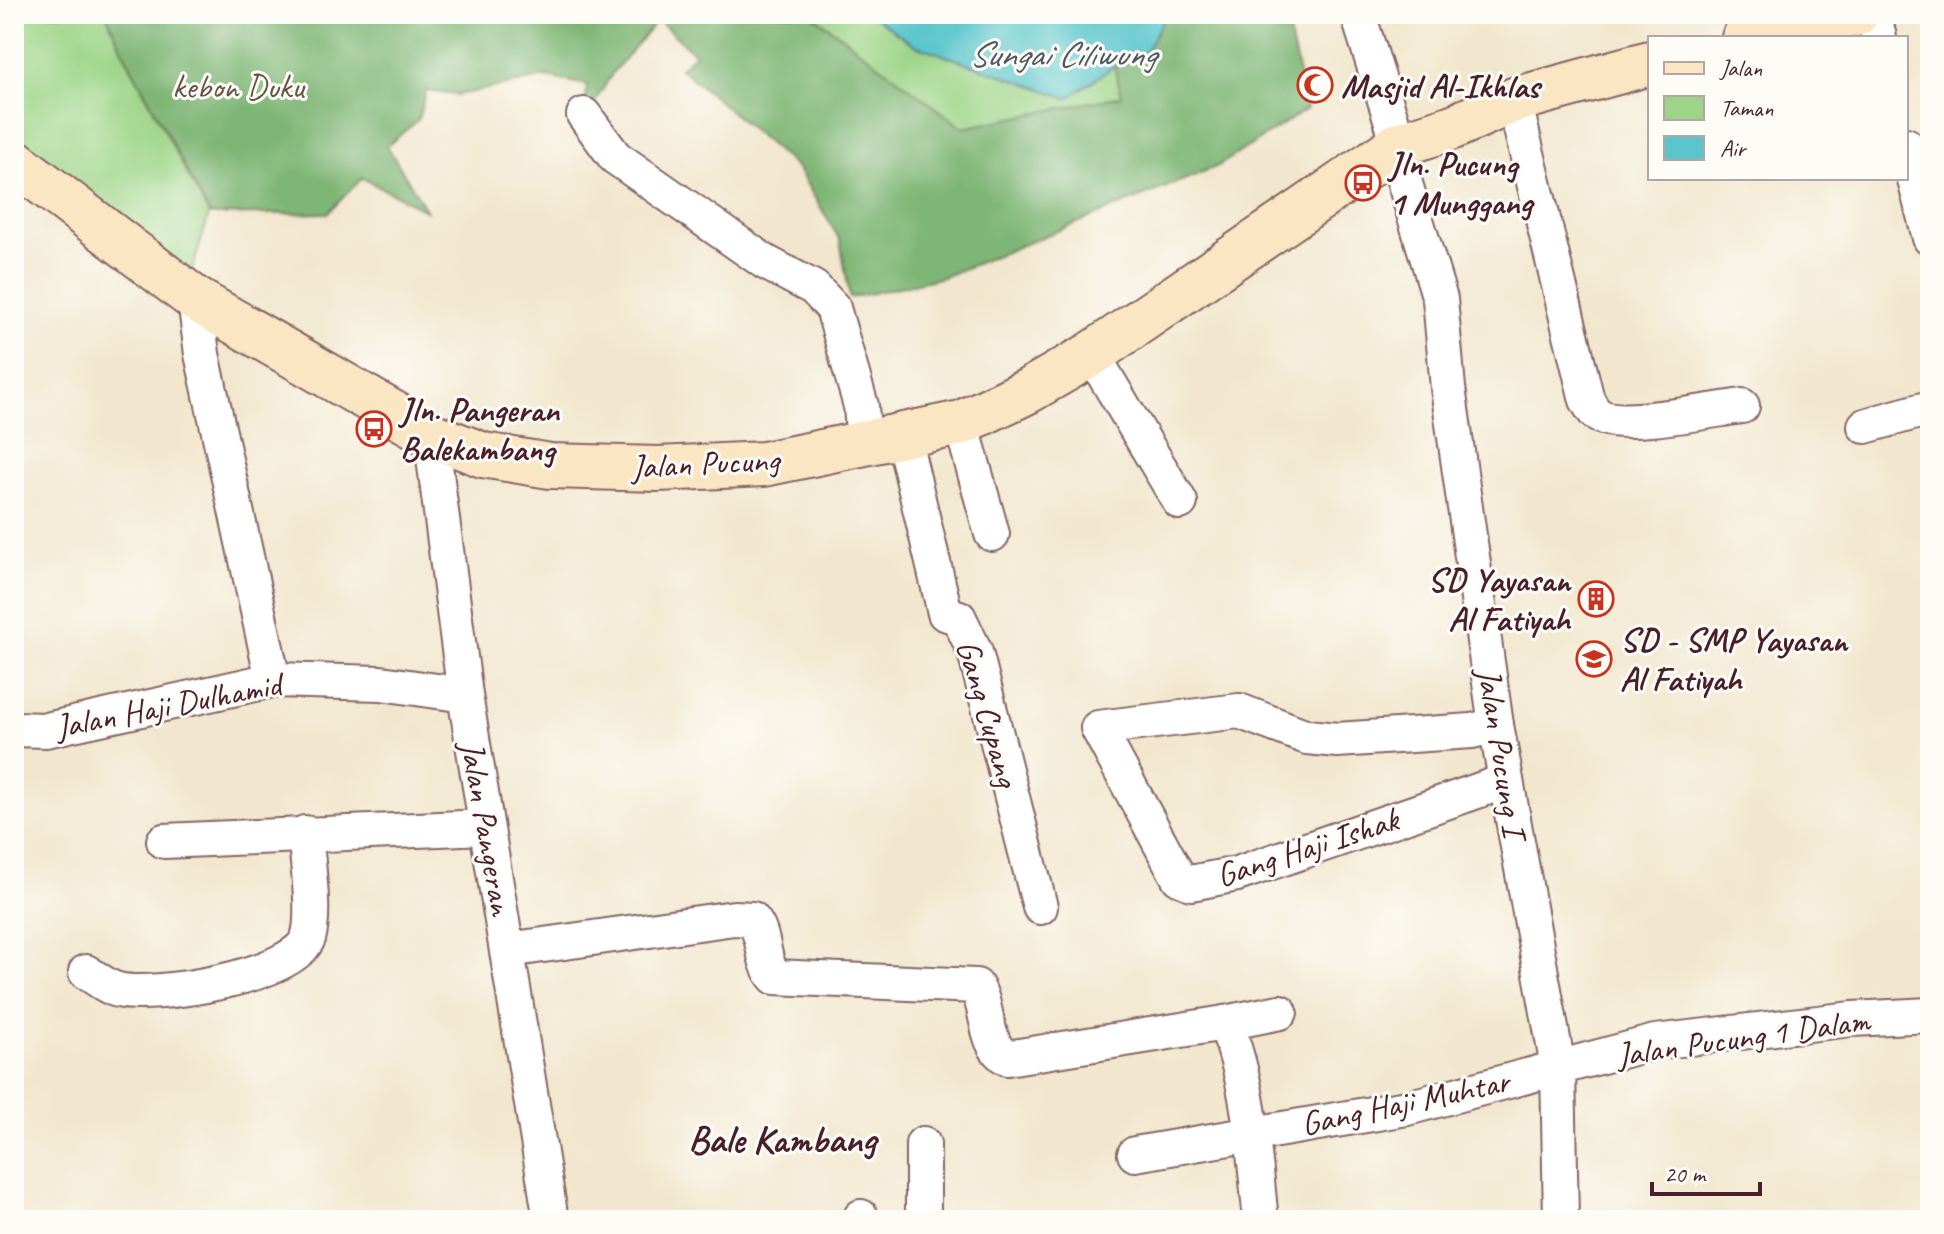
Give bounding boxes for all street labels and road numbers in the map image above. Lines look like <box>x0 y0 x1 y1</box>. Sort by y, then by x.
street label: Jalan Pucung <box>628 438 783 488</box>
street label: Gang Cupang <box>947 635 1030 794</box>
street label: Jalan Haji Dulhamid <box>50 661 289 748</box>
street label: Jalan Pucung I <box>1467 663 1538 847</box>
street label: Jalan Pangeran <box>450 736 524 920</box>
street label: Gang Haji Ishak <box>1211 797 1406 897</box>
street label: Jalan Pucung 1 Dalam <box>1612 998 1874 1076</box>
street label: Gang Haji Muhtar <box>1297 1058 1516 1145</box>

